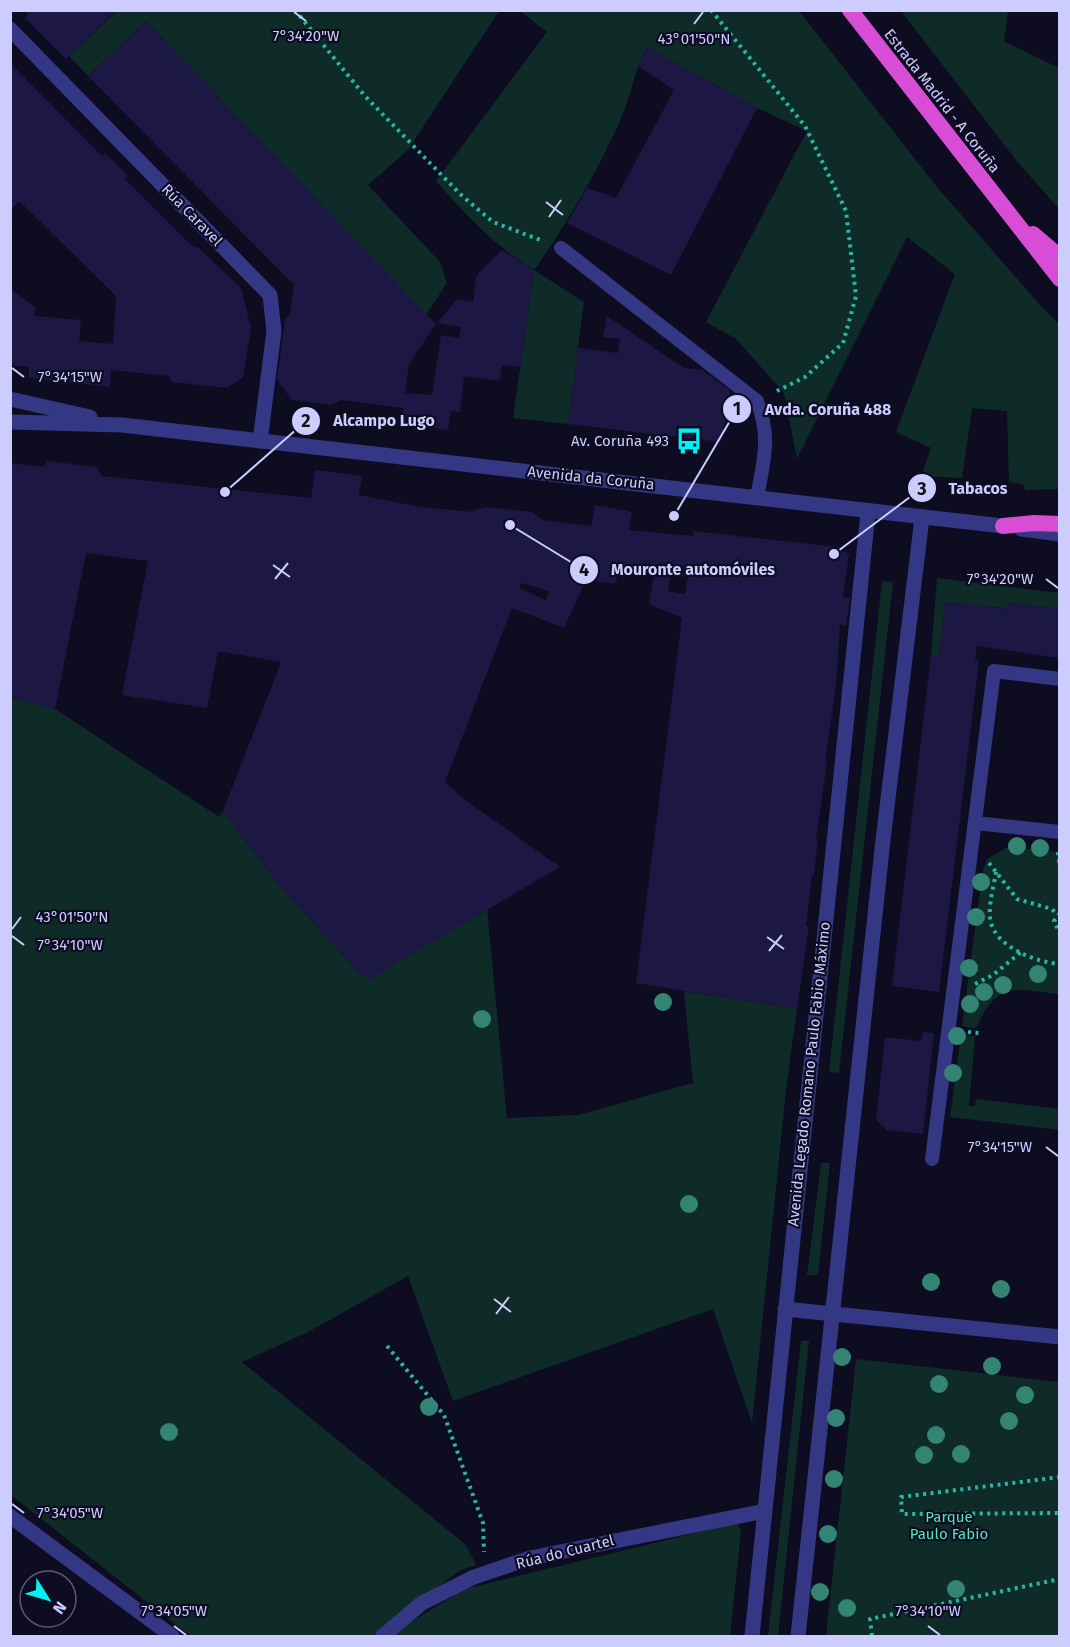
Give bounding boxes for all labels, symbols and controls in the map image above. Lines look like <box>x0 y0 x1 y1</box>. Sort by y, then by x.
street label: Estrada Madrid - A Coruña <box>880 25 1004 177</box>
text: 7°34'20"W <box>273 27 340 45</box>
text: 43°01'50"N <box>658 30 730 48</box>
street label: Rúa Caravel <box>158 180 226 250</box>
text: 7°34'15"W <box>38 368 103 386</box>
callout: Avda. Coruña 488 <box>722 392 903 426</box>
text: 1 <box>733 398 741 420</box>
text: Avda. Coruña 488 <box>764 400 891 419</box>
callout: Alcampo Lugo <box>291 404 446 438</box>
text: 2 <box>301 410 311 432</box>
text: Alcampo Lugo <box>332 411 435 430</box>
bus stop icon: Av. Coruña 493 <box>674 426 704 456</box>
place label: Av. Coruña 493 <box>571 432 669 450</box>
street label: Avenida da Coruña <box>527 462 655 494</box>
callout: Tabacos <box>907 471 1020 505</box>
text: 3 <box>916 478 927 500</box>
text: Tabacos <box>948 479 1008 498</box>
callout: Mouronte automóviles <box>569 553 787 587</box>
text: 4 <box>579 559 589 581</box>
text: Mouronte automóviles <box>611 560 775 579</box>
text: 7°34'20"W <box>967 570 1034 588</box>
text: 43°01'50"N <box>36 908 108 926</box>
street label: Avenida Legado Romano Paulo Fabio Máximo <box>784 921 834 1227</box>
text: 7°34'10"W <box>37 936 103 954</box>
text: 7°34'15"W <box>968 1138 1033 1156</box>
text: 7°34'05"W <box>37 1504 104 1522</box>
park label: Parque Paulo Fabio <box>910 1508 988 1543</box>
street label: Rúa do Cuartel <box>514 1531 616 1573</box>
north arrow <box>18 1569 78 1629</box>
text: N <box>49 1598 70 1618</box>
text: 7°34'05"W <box>141 1602 208 1620</box>
text: 7°34'10"W <box>895 1602 961 1620</box>

